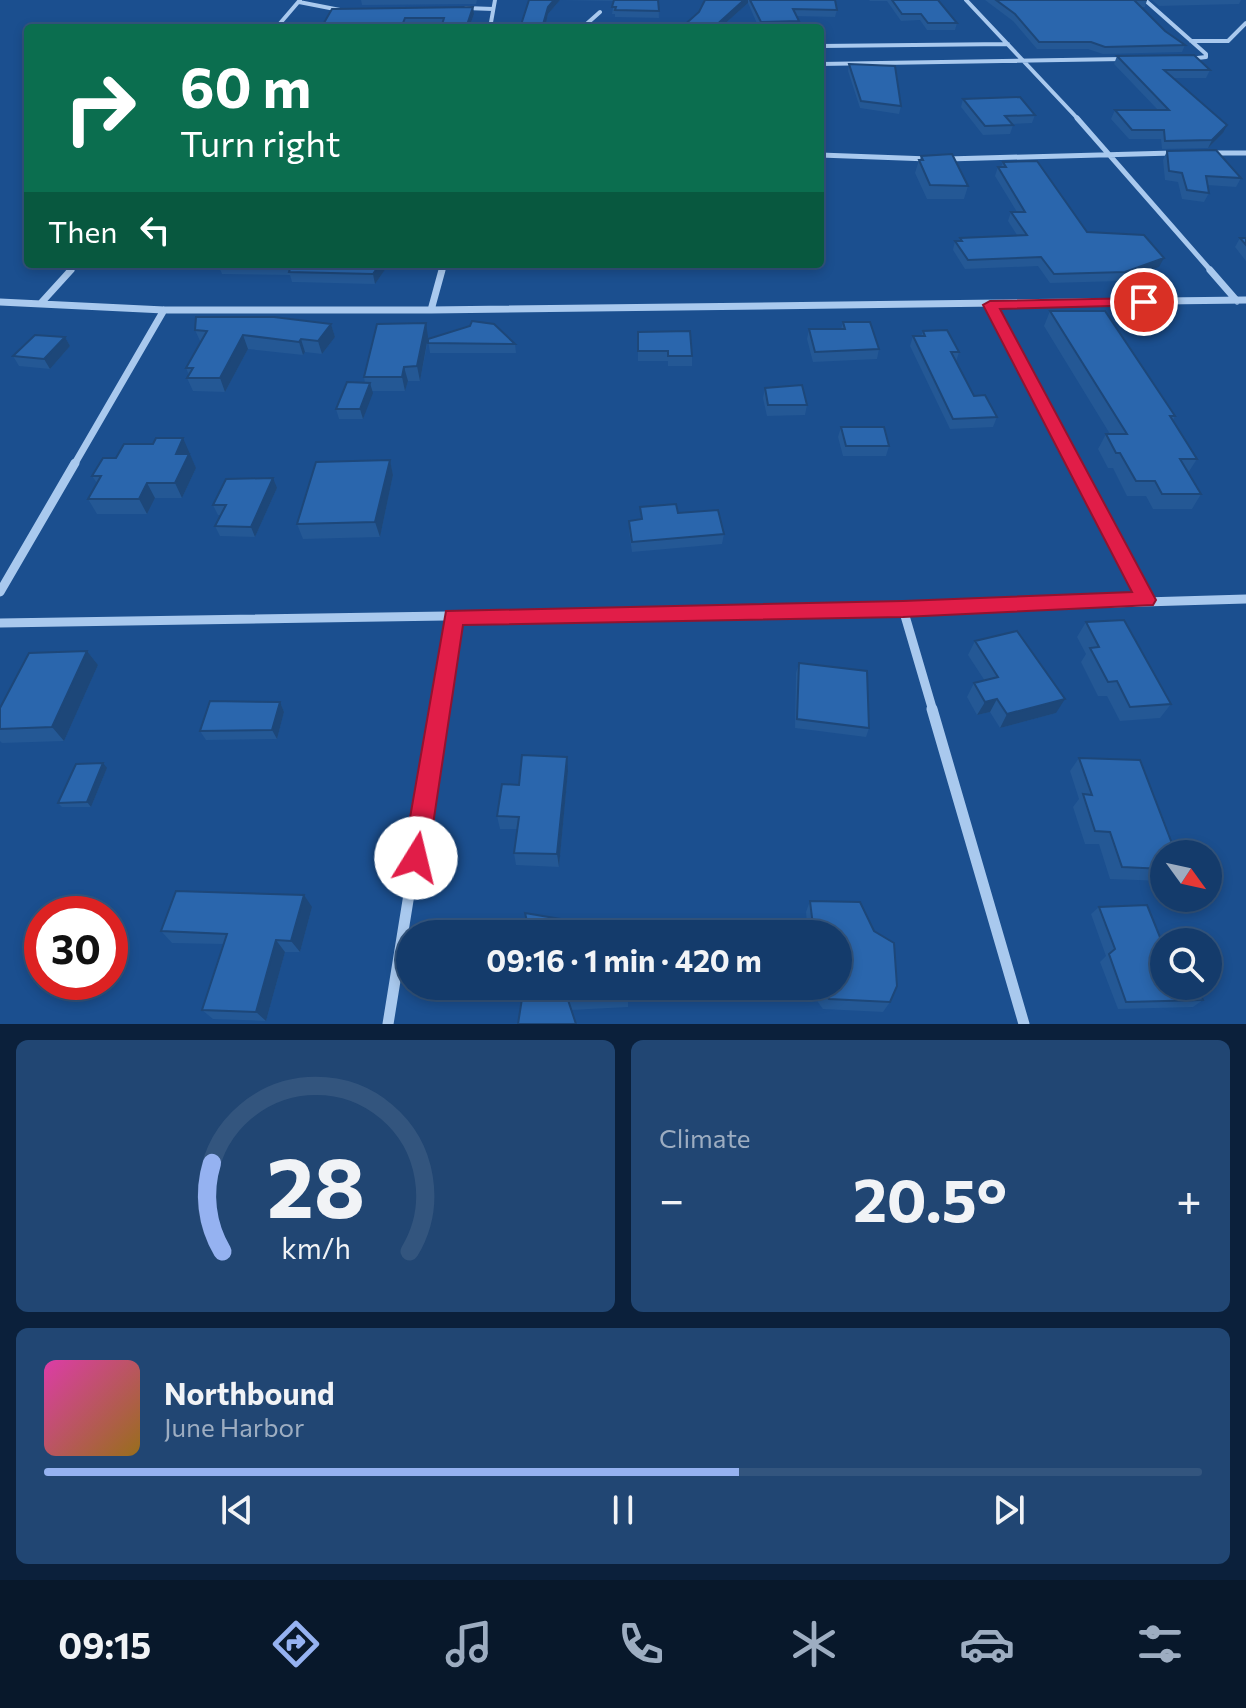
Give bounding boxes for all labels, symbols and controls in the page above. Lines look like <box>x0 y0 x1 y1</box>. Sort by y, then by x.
text: 60 m <box>180 51 311 120</box>
icon: right <box>48 56 152 160</box>
text: Turn right <box>180 120 341 164</box>
icon: left <box>133 208 177 252</box>
text: Then <box>48 212 117 249</box>
pin <box>1110 268 1178 336</box>
icon: arrive <box>1122 280 1166 324</box>
position arrow <box>374 816 458 900</box>
north arrow <box>1150 840 1222 912</box>
map controls <box>1150 840 1222 1000</box>
speed limit sign: 30 <box>24 896 128 1000</box>
button: search <box>1150 928 1222 1000</box>
text: 09:16 · 1 min · 420 m <box>486 941 762 978</box>
text: Climate <box>659 1122 751 1153</box>
text: 28 <box>266 1133 365 1235</box>
text: 20.5° <box>853 1161 1007 1234</box>
text: − <box>659 1171 684 1225</box>
text: + <box>1176 1171 1202 1225</box>
text: km/h <box>281 1230 350 1265</box>
text: Northbound <box>164 1374 335 1411</box>
text: June Harbor <box>164 1411 304 1442</box>
icon: previous <box>215 1488 259 1532</box>
icon: pause <box>601 1488 645 1532</box>
icon: next <box>987 1488 1031 1532</box>
icon: directions <box>268 1616 324 1672</box>
icon: music <box>441 1616 497 1672</box>
icon: phone <box>613 1616 669 1672</box>
icon: climate <box>786 1616 842 1672</box>
icon: car <box>959 1616 1015 1672</box>
icon: filters <box>1132 1616 1188 1672</box>
text: 09:15 <box>58 1622 151 1666</box>

